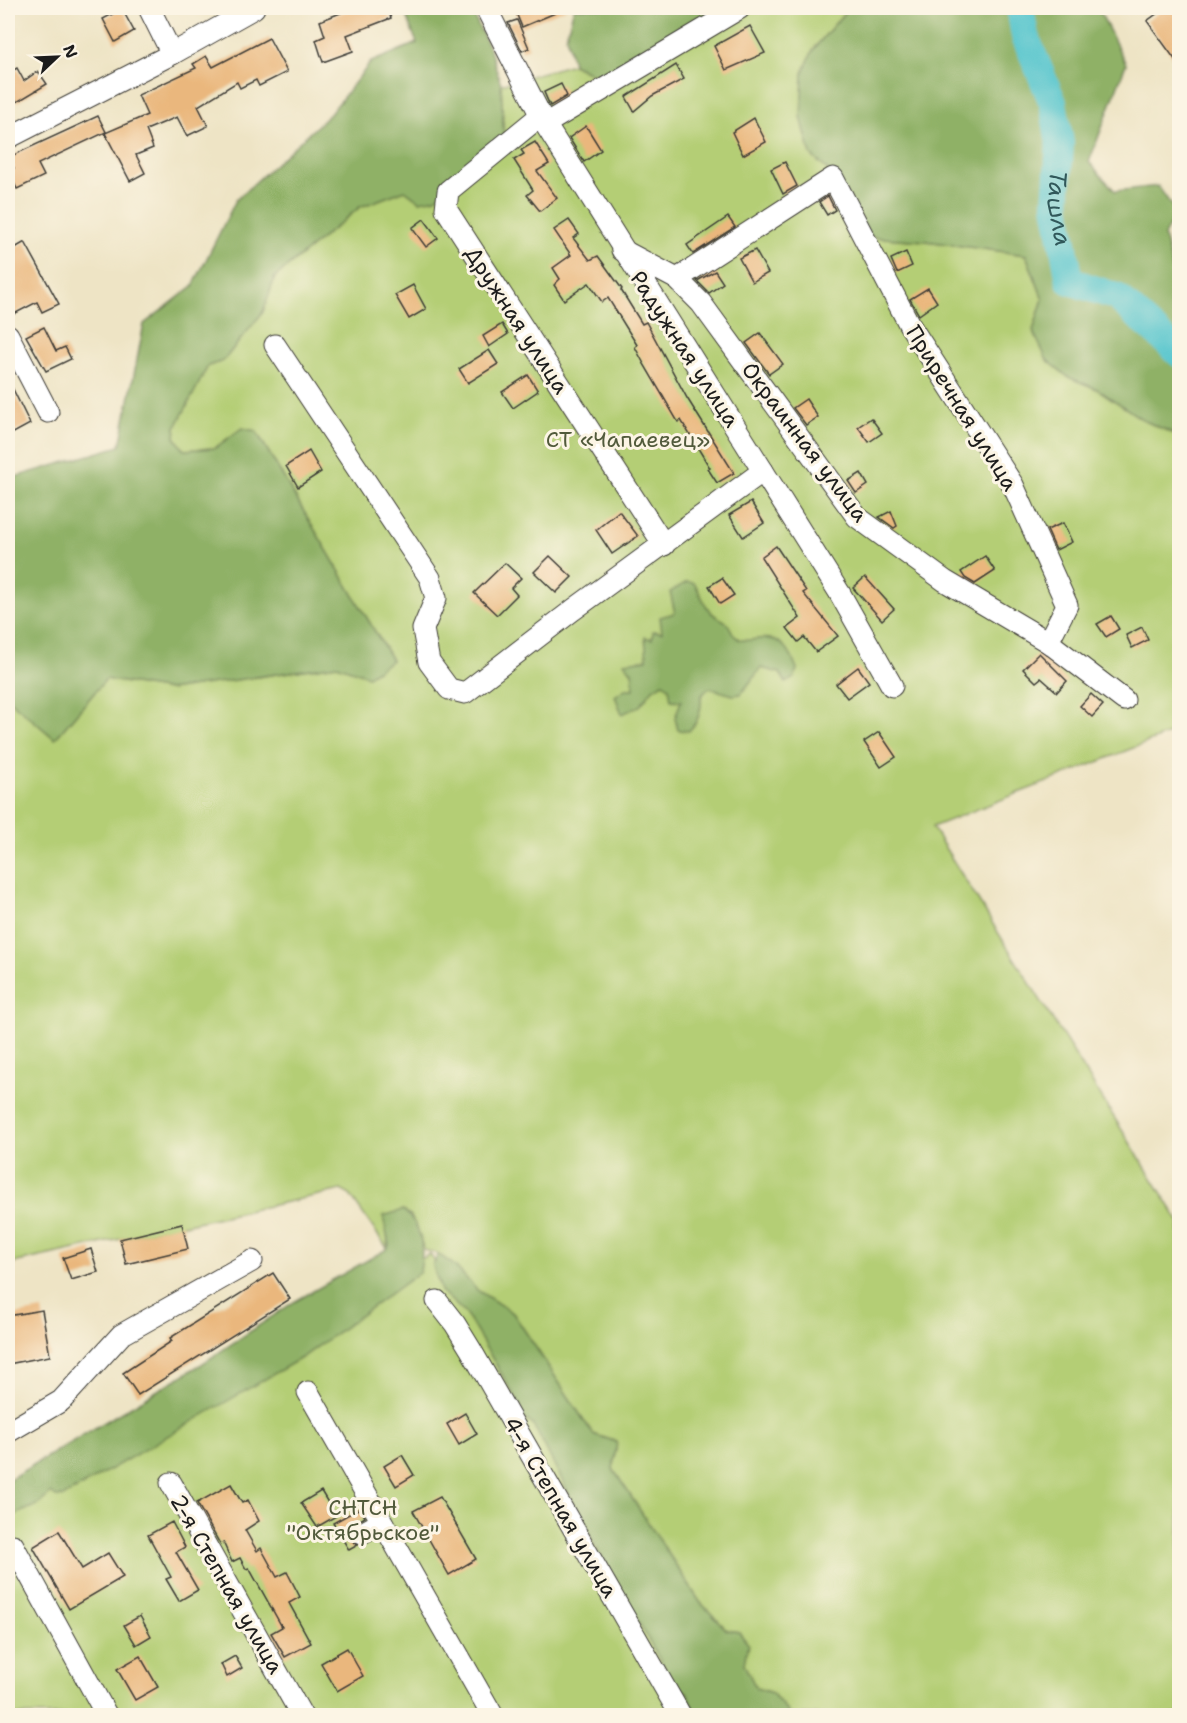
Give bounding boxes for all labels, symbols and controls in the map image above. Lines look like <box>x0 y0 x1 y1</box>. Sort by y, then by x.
north arrow <box>27 27 87 87</box>
text: N <box>58 41 82 61</box>
water label: Ташла <box>1039 169 1079 249</box>
street label: Дружная улица <box>458 241 576 400</box>
street label: Радужная улица <box>624 265 747 433</box>
street label: Приречная улица <box>899 320 1025 496</box>
street label: Окраинная улица <box>735 356 875 528</box>
park label: СТ «Чапаевец» <box>546 425 710 454</box>
street label: 4-я Степная улица <box>497 1411 625 1603</box>
street label: 2-я Степная улица <box>164 1489 290 1679</box>
park label: СНТСН "Октябрьское" <box>287 1493 439 1547</box>

